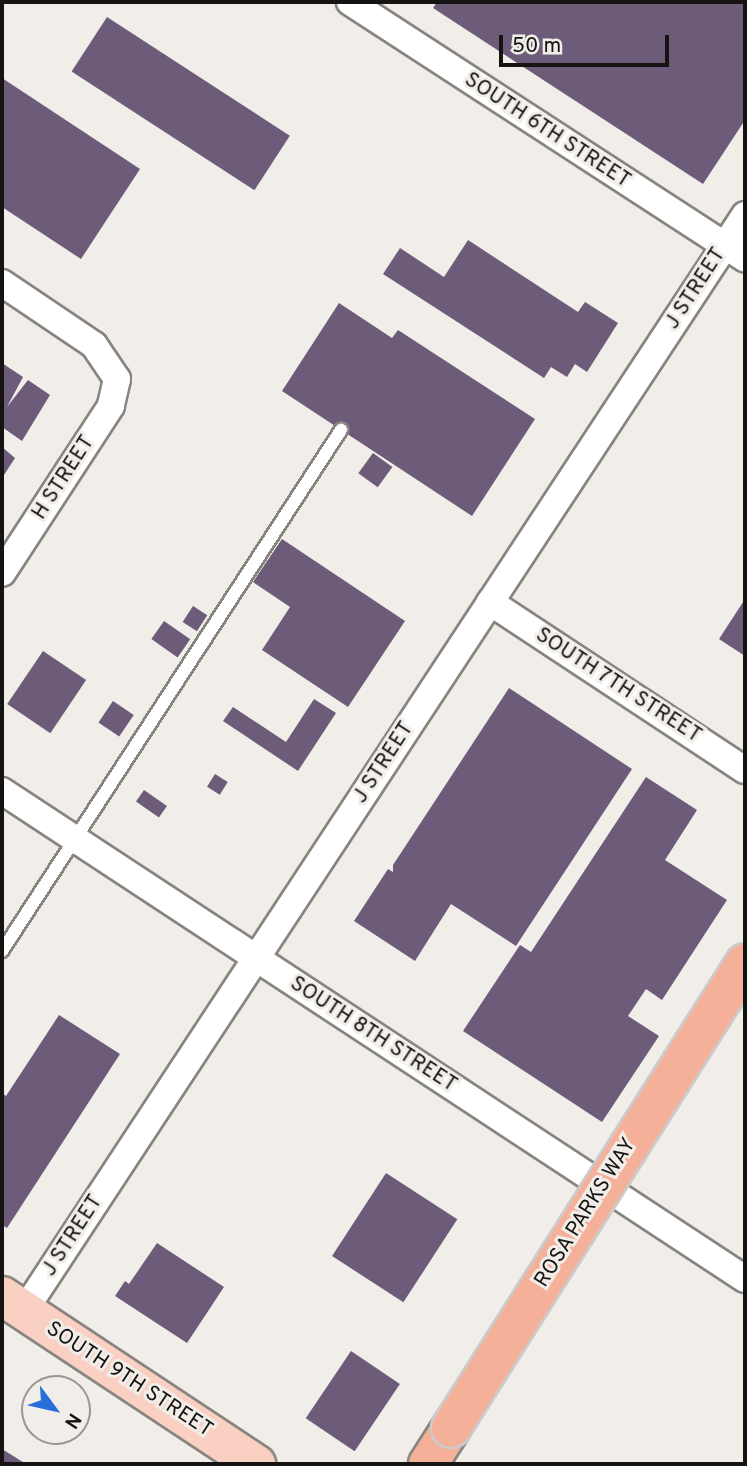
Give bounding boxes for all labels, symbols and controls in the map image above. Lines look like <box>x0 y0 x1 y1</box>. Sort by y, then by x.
scale bar <box>502 21 672 65</box>
text: 50 m <box>512 33 561 60</box>
street label: SOUTH 6TH STREET <box>459 68 635 194</box>
street label: J STREET <box>660 244 732 334</box>
street label: H STREET <box>28 431 100 525</box>
street label: SOUTH 7TH STREET <box>530 623 706 749</box>
street label: J STREET <box>348 718 420 808</box>
street label: SOUTH 8TH STREET <box>285 972 461 1098</box>
street label: ROSA PARKS WAY <box>530 1133 642 1293</box>
street label: J STREET <box>37 1191 109 1281</box>
street label: SOUTH 9TH STREET <box>41 1317 217 1443</box>
north arrow <box>21 1375 91 1445</box>
text: N <box>58 1408 86 1433</box>

